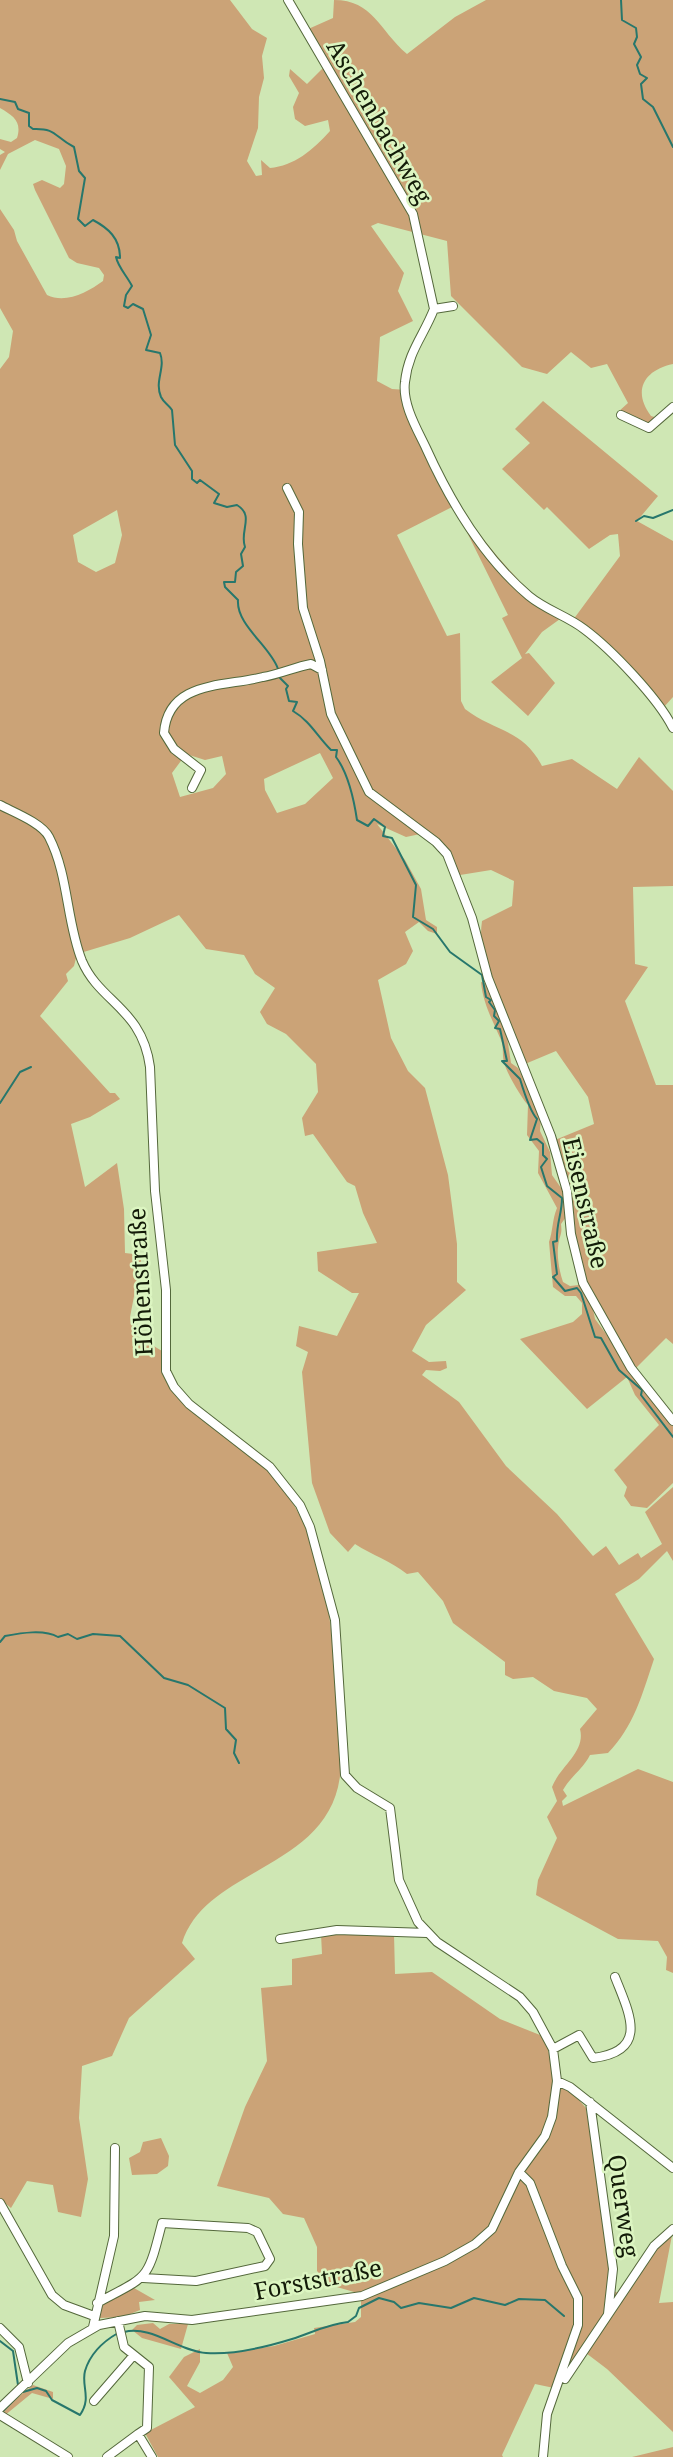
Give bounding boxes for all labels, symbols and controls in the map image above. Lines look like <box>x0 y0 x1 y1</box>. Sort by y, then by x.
street label: Aschenbachweg <box>320 33 441 210</box>
street label: Eisenstraße <box>555 1134 618 1272</box>
street label: Höhenstraße <box>119 1207 160 1357</box>
street label: Querweg <box>601 2152 648 2259</box>
street label: Forststraße <box>251 2250 384 2307</box>

